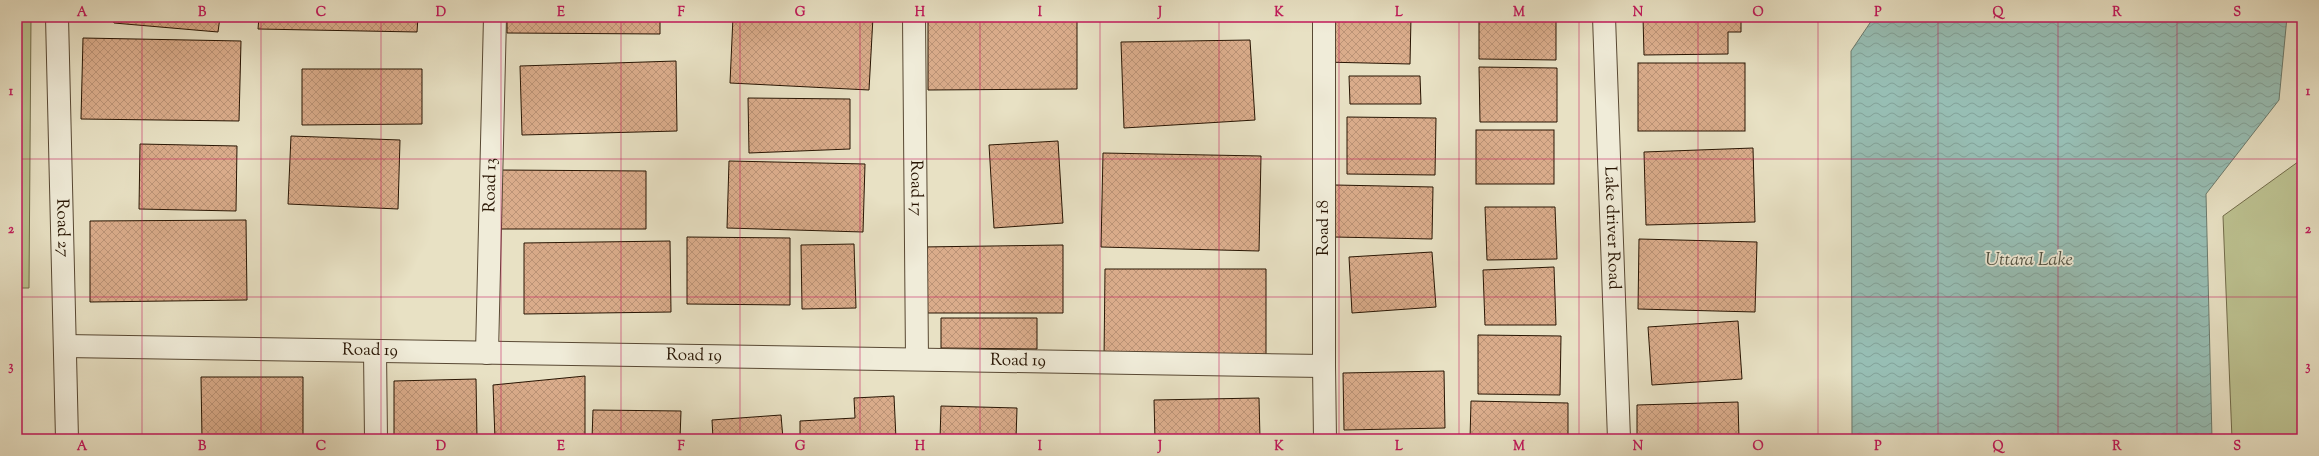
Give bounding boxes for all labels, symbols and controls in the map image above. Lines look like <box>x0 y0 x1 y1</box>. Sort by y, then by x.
text: A <box>77 4 88 22</box>
text: B <box>198 4 207 22</box>
text: C <box>316 4 326 22</box>
text: D <box>436 4 446 22</box>
text: E <box>557 4 565 22</box>
text: F <box>677 4 685 22</box>
text: G <box>795 4 806 22</box>
text: H <box>915 4 926 22</box>
text: I <box>1038 4 1043 22</box>
text: J <box>1157 4 1162 22</box>
text: K <box>1274 4 1284 22</box>
text: L <box>1395 4 1403 22</box>
text: M <box>1513 4 1525 22</box>
text: N <box>1633 4 1644 22</box>
text: O <box>1752 4 1764 22</box>
text: P <box>1874 4 1882 22</box>
text: Q <box>1993 4 2006 22</box>
text: R <box>2112 4 2122 22</box>
text: S <box>2233 4 2241 22</box>
text: 1 <box>9 83 14 101</box>
text: 1 <box>2306 83 2311 101</box>
street label: Road 13 <box>478 157 504 213</box>
street label: Road 17 <box>903 160 928 217</box>
street label: Lake driver Road <box>1597 166 1626 291</box>
street label: Road 27 <box>49 198 75 258</box>
street label: Road 18 <box>1312 200 1336 256</box>
text: 2 <box>8 221 15 239</box>
text: 2 <box>2305 221 2312 239</box>
water label: Uttara Lake <box>1985 248 2073 274</box>
street label: Road 19 <box>342 338 398 363</box>
street label: Road 19 <box>666 344 722 368</box>
street label: Road 19 <box>990 349 1046 374</box>
text: 3 <box>8 358 14 376</box>
text: 3 <box>2305 358 2311 376</box>
text: A <box>77 438 88 456</box>
text: B <box>198 438 207 456</box>
text: C <box>316 438 326 456</box>
text: D <box>436 438 446 456</box>
text: E <box>557 438 565 456</box>
text: F <box>677 438 685 456</box>
text: G <box>795 438 806 456</box>
text: H <box>915 438 926 456</box>
text: I <box>1038 438 1043 456</box>
text: J <box>1157 438 1162 456</box>
text: K <box>1274 438 1284 456</box>
text: L <box>1395 438 1403 456</box>
text: M <box>1513 438 1525 456</box>
text: N <box>1633 438 1644 456</box>
text: O <box>1752 438 1764 456</box>
text: P <box>1874 438 1882 456</box>
text: Q <box>1993 438 2006 456</box>
text: R <box>2112 438 2122 456</box>
text: S <box>2233 438 2241 456</box>

